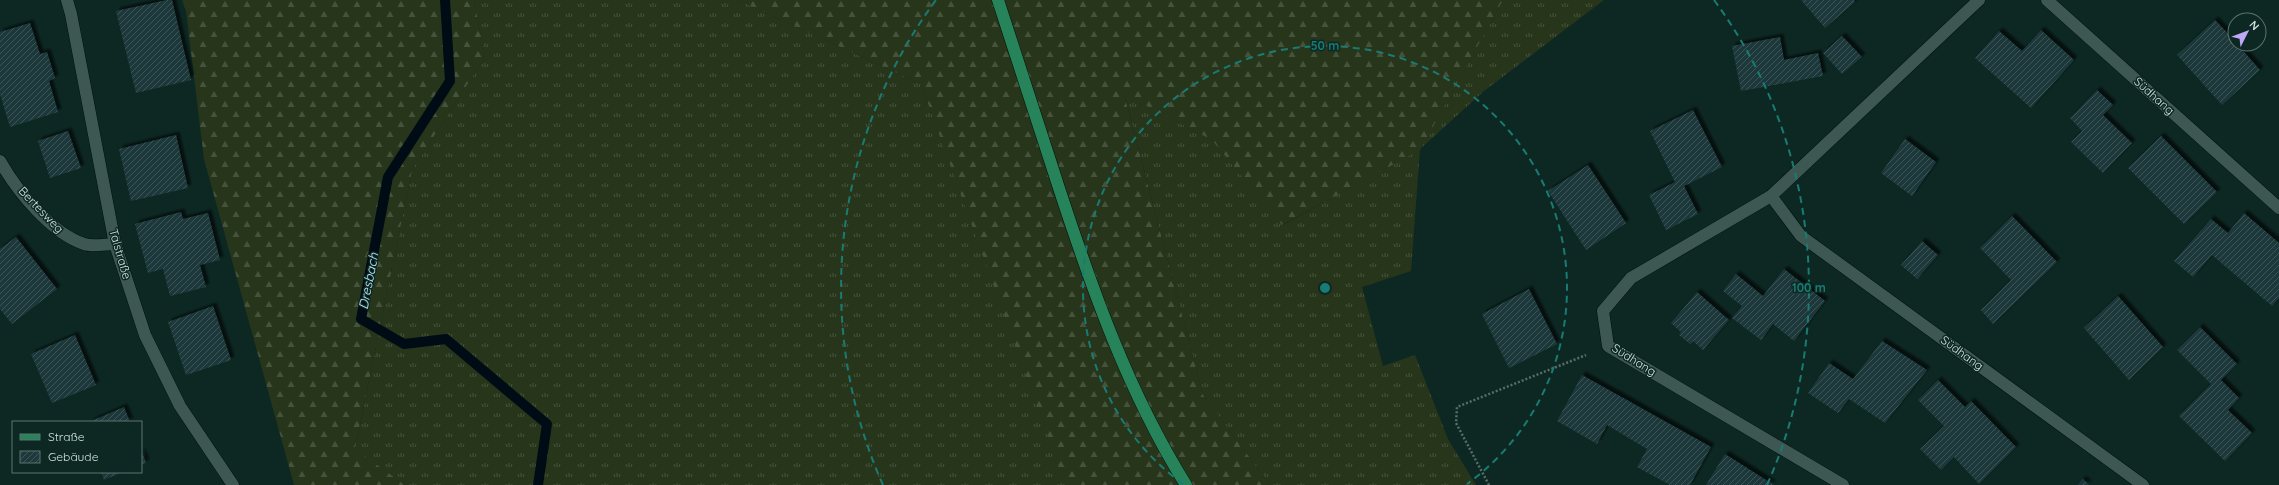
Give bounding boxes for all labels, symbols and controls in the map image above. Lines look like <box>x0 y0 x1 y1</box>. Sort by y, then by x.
north arrow <box>2227 12 2267 52</box>
text: N <box>2247 18 2262 33</box>
text: 50 m <box>1311 38 1339 53</box>
street label: Südhang <box>2131 74 2178 118</box>
street label: Bertesweg <box>16 183 67 236</box>
street label: Talstraße <box>106 227 135 281</box>
water label: Dresbach <box>355 251 381 311</box>
text: 100 m <box>1792 280 1826 295</box>
centre of rings <box>1318 281 1332 295</box>
street label: Südhang <box>1938 332 1987 373</box>
street label: Südhang <box>1609 340 1659 379</box>
legend <box>12 421 142 473</box>
text: Straße <box>48 429 85 444</box>
text: Gebäude <box>48 449 99 464</box>

